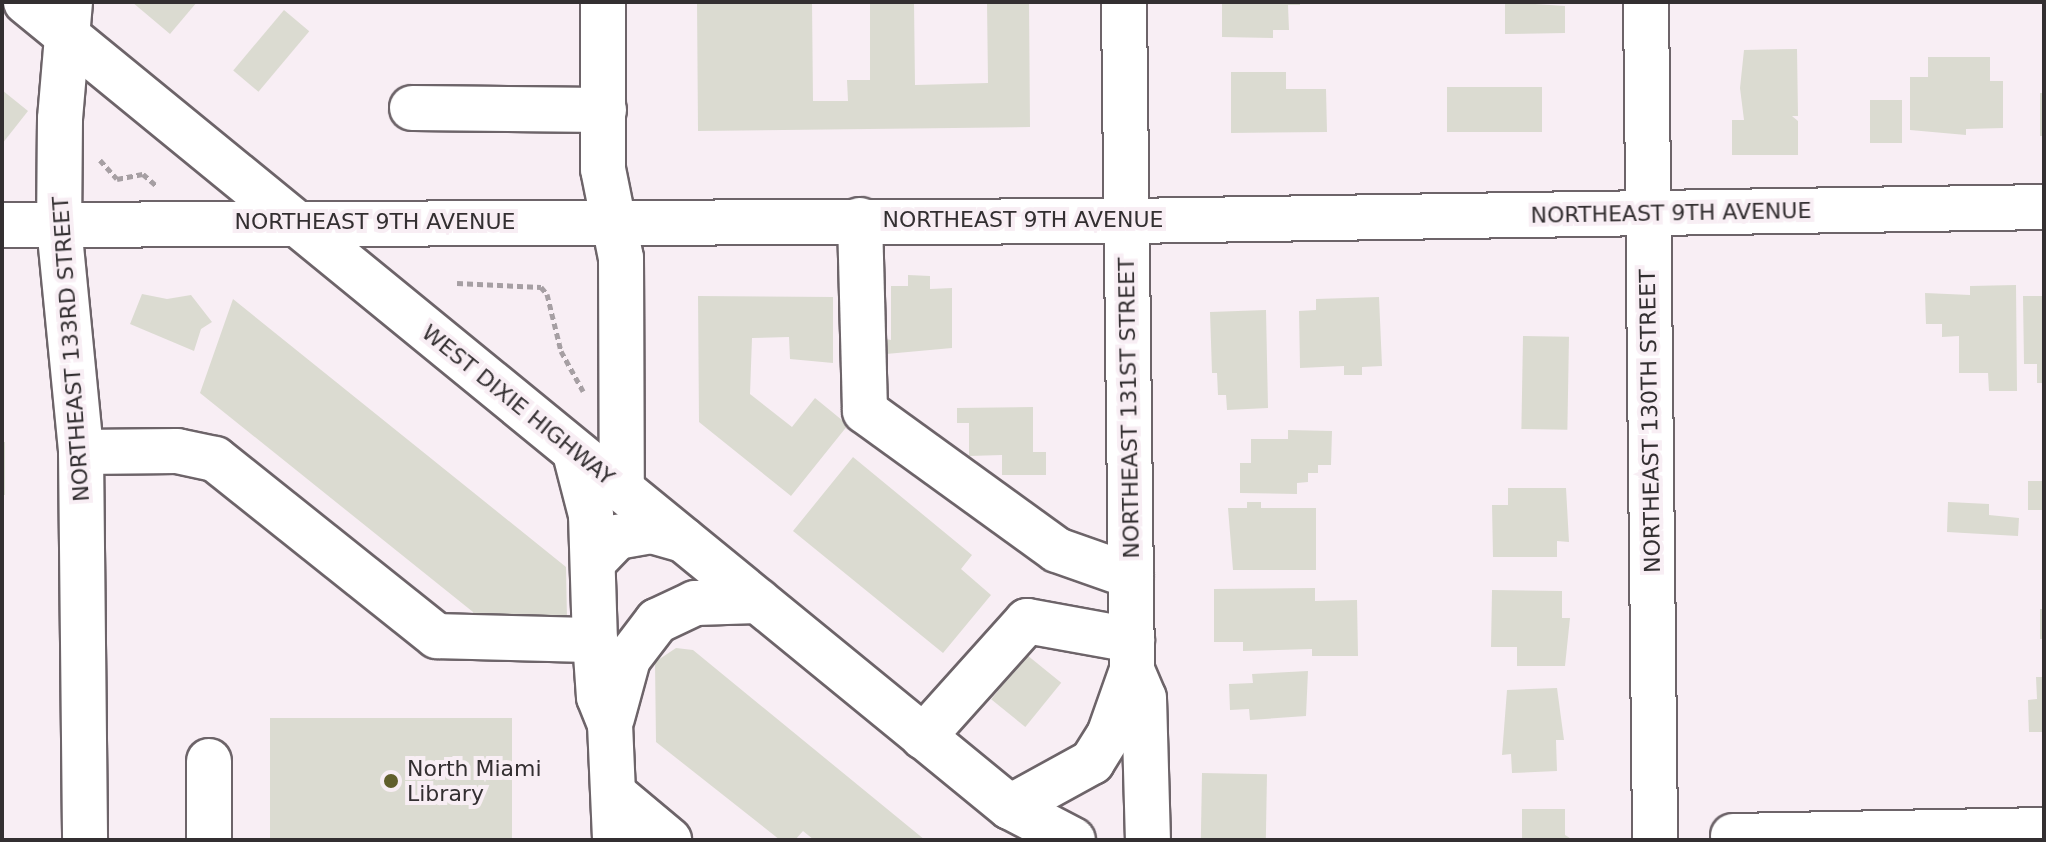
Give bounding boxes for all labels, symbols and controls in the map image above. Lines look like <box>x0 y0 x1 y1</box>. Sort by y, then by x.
street label: NORTHEAST 133RD STREET <box>47 195 95 503</box>
street label: NORTHEAST 9TH AVENUE <box>1530 197 1812 229</box>
street label: NORTHEAST 9TH AVENUE <box>883 207 1163 233</box>
street label: NORTHEAST 9TH AVENUE <box>235 209 515 235</box>
street label: NORTHEAST 131ST STREET <box>1113 257 1145 559</box>
street label: NORTHEAST 130TH STREET <box>1634 269 1666 573</box>
street label: WEST DIXIE HIGHWAY <box>416 319 620 491</box>
place label: North Miami Library <box>407 755 542 806</box>
marker: North Miami Library <box>382 772 400 790</box>

